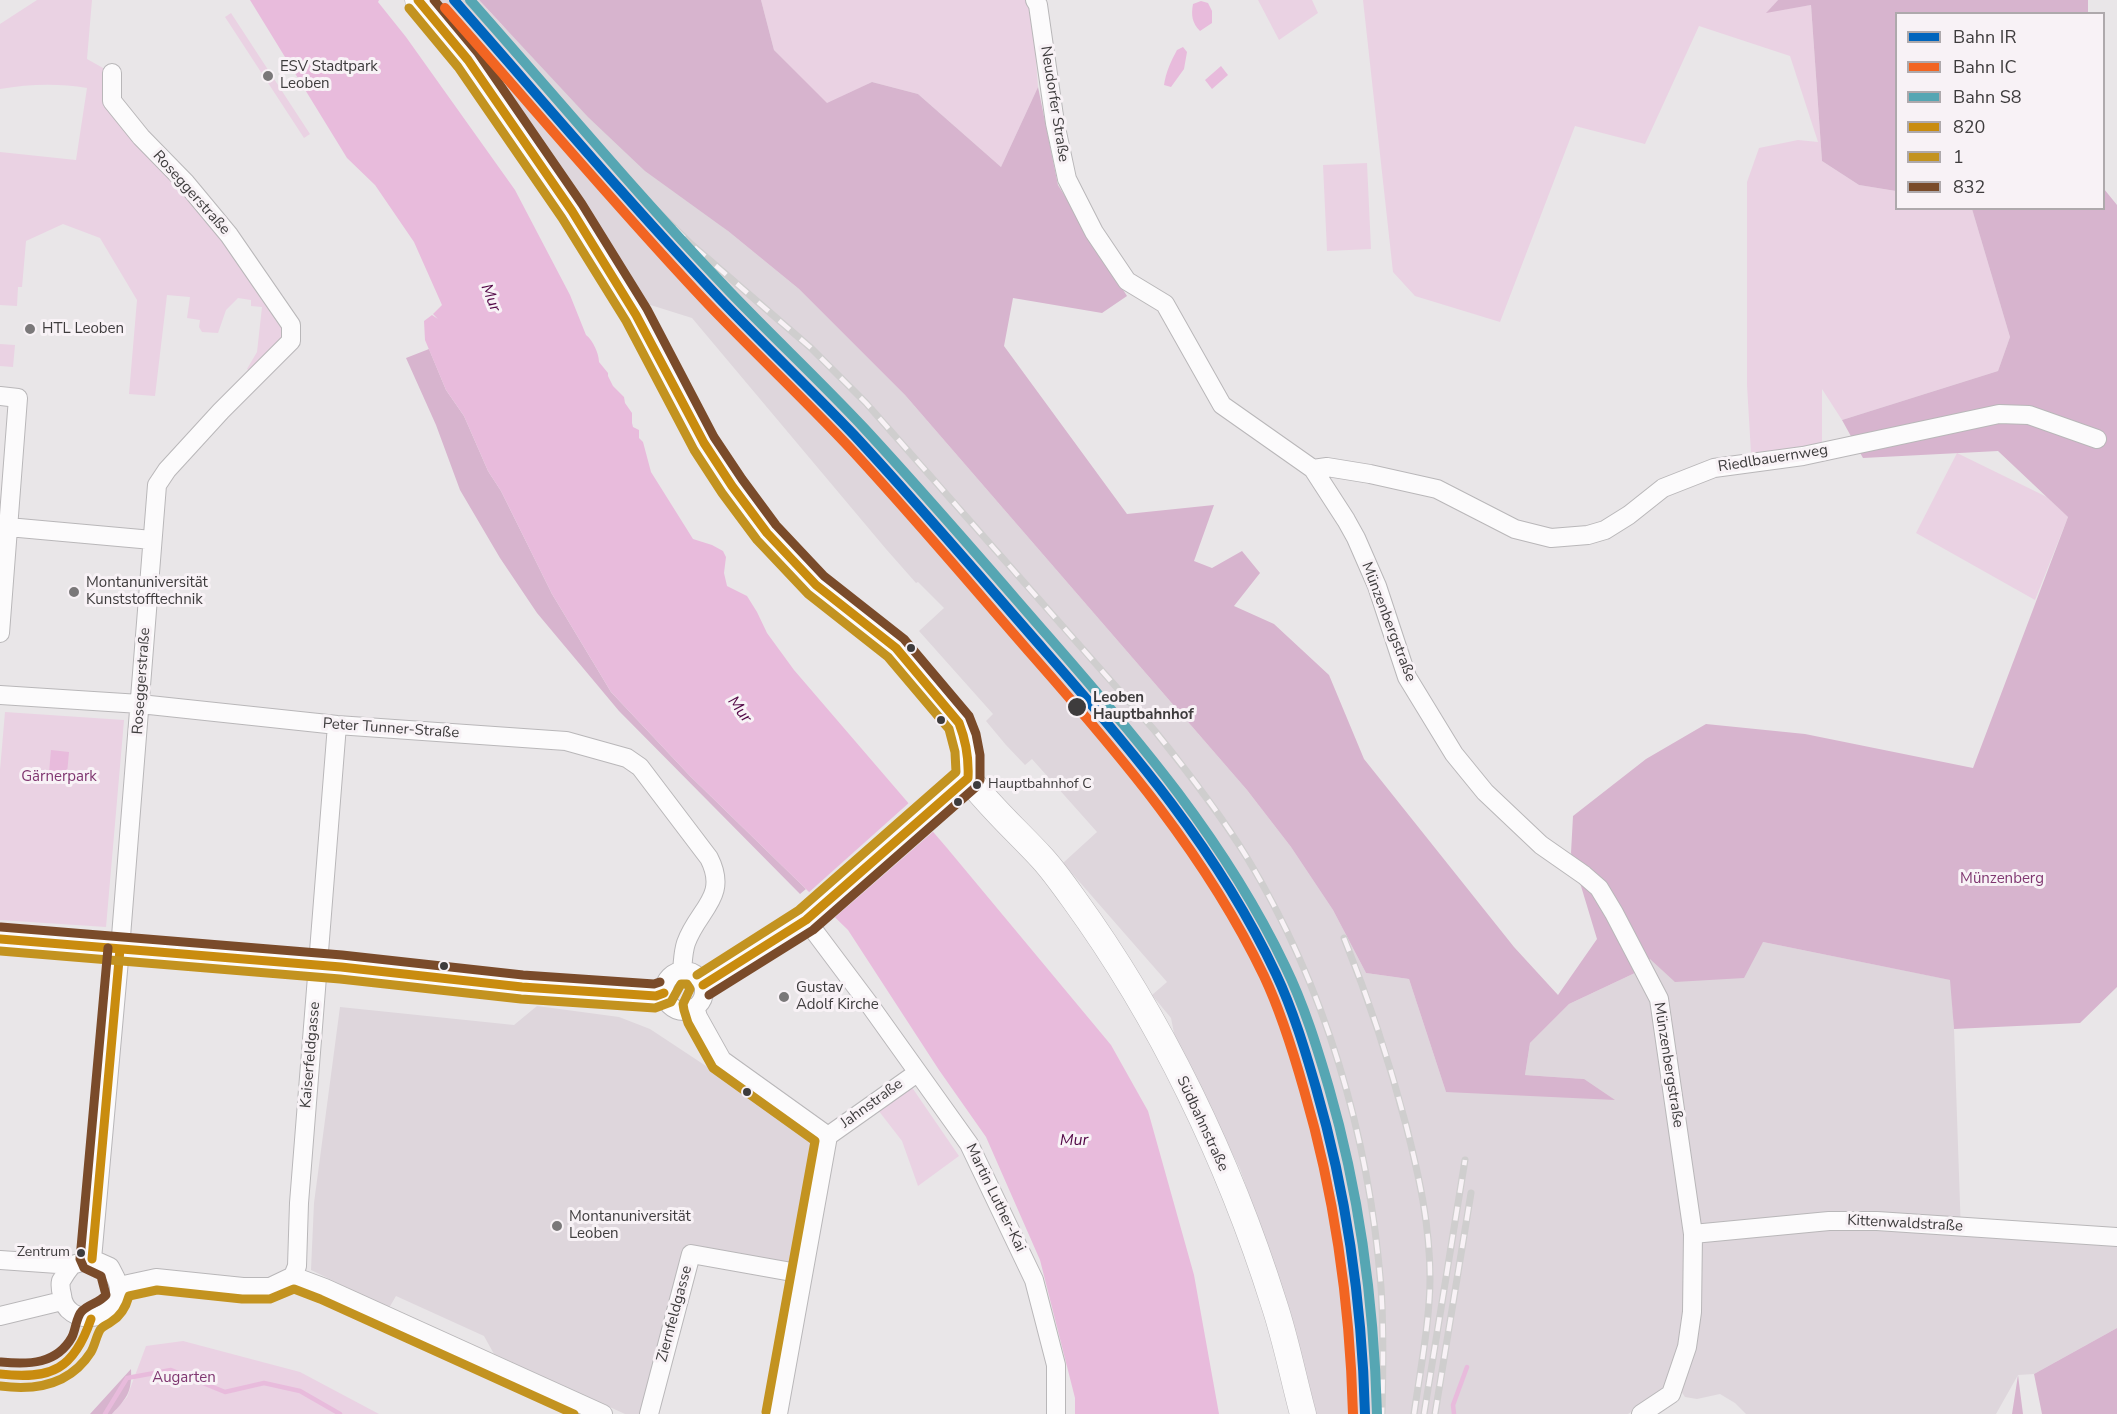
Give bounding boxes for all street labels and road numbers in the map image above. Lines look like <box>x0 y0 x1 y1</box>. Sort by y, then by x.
street label: Neudorfer Straße <box>1036 45 1072 163</box>
street label: Roseggerstraße <box>148 147 234 239</box>
street label: Riedlbauernweg <box>1717 441 1829 477</box>
street label: Münzenbergstraße <box>1357 560 1419 684</box>
street label: Roseggerstraße <box>129 627 155 735</box>
street label: Peter Tunner-Straße <box>322 715 460 743</box>
street label: Kaiserfeldgasse <box>297 1001 325 1109</box>
street label: Münzenbergstraße <box>1649 1001 1687 1129</box>
street label: Südbahnstraße <box>1172 1074 1232 1174</box>
street label: Jahnstraße <box>837 1075 907 1133</box>
street label: Martin Luther-Kai <box>961 1141 1029 1255</box>
street label: Kittenwaldstraße <box>1847 1212 1963 1236</box>
street label: Ziernfeldgasse <box>653 1264 697 1364</box>

